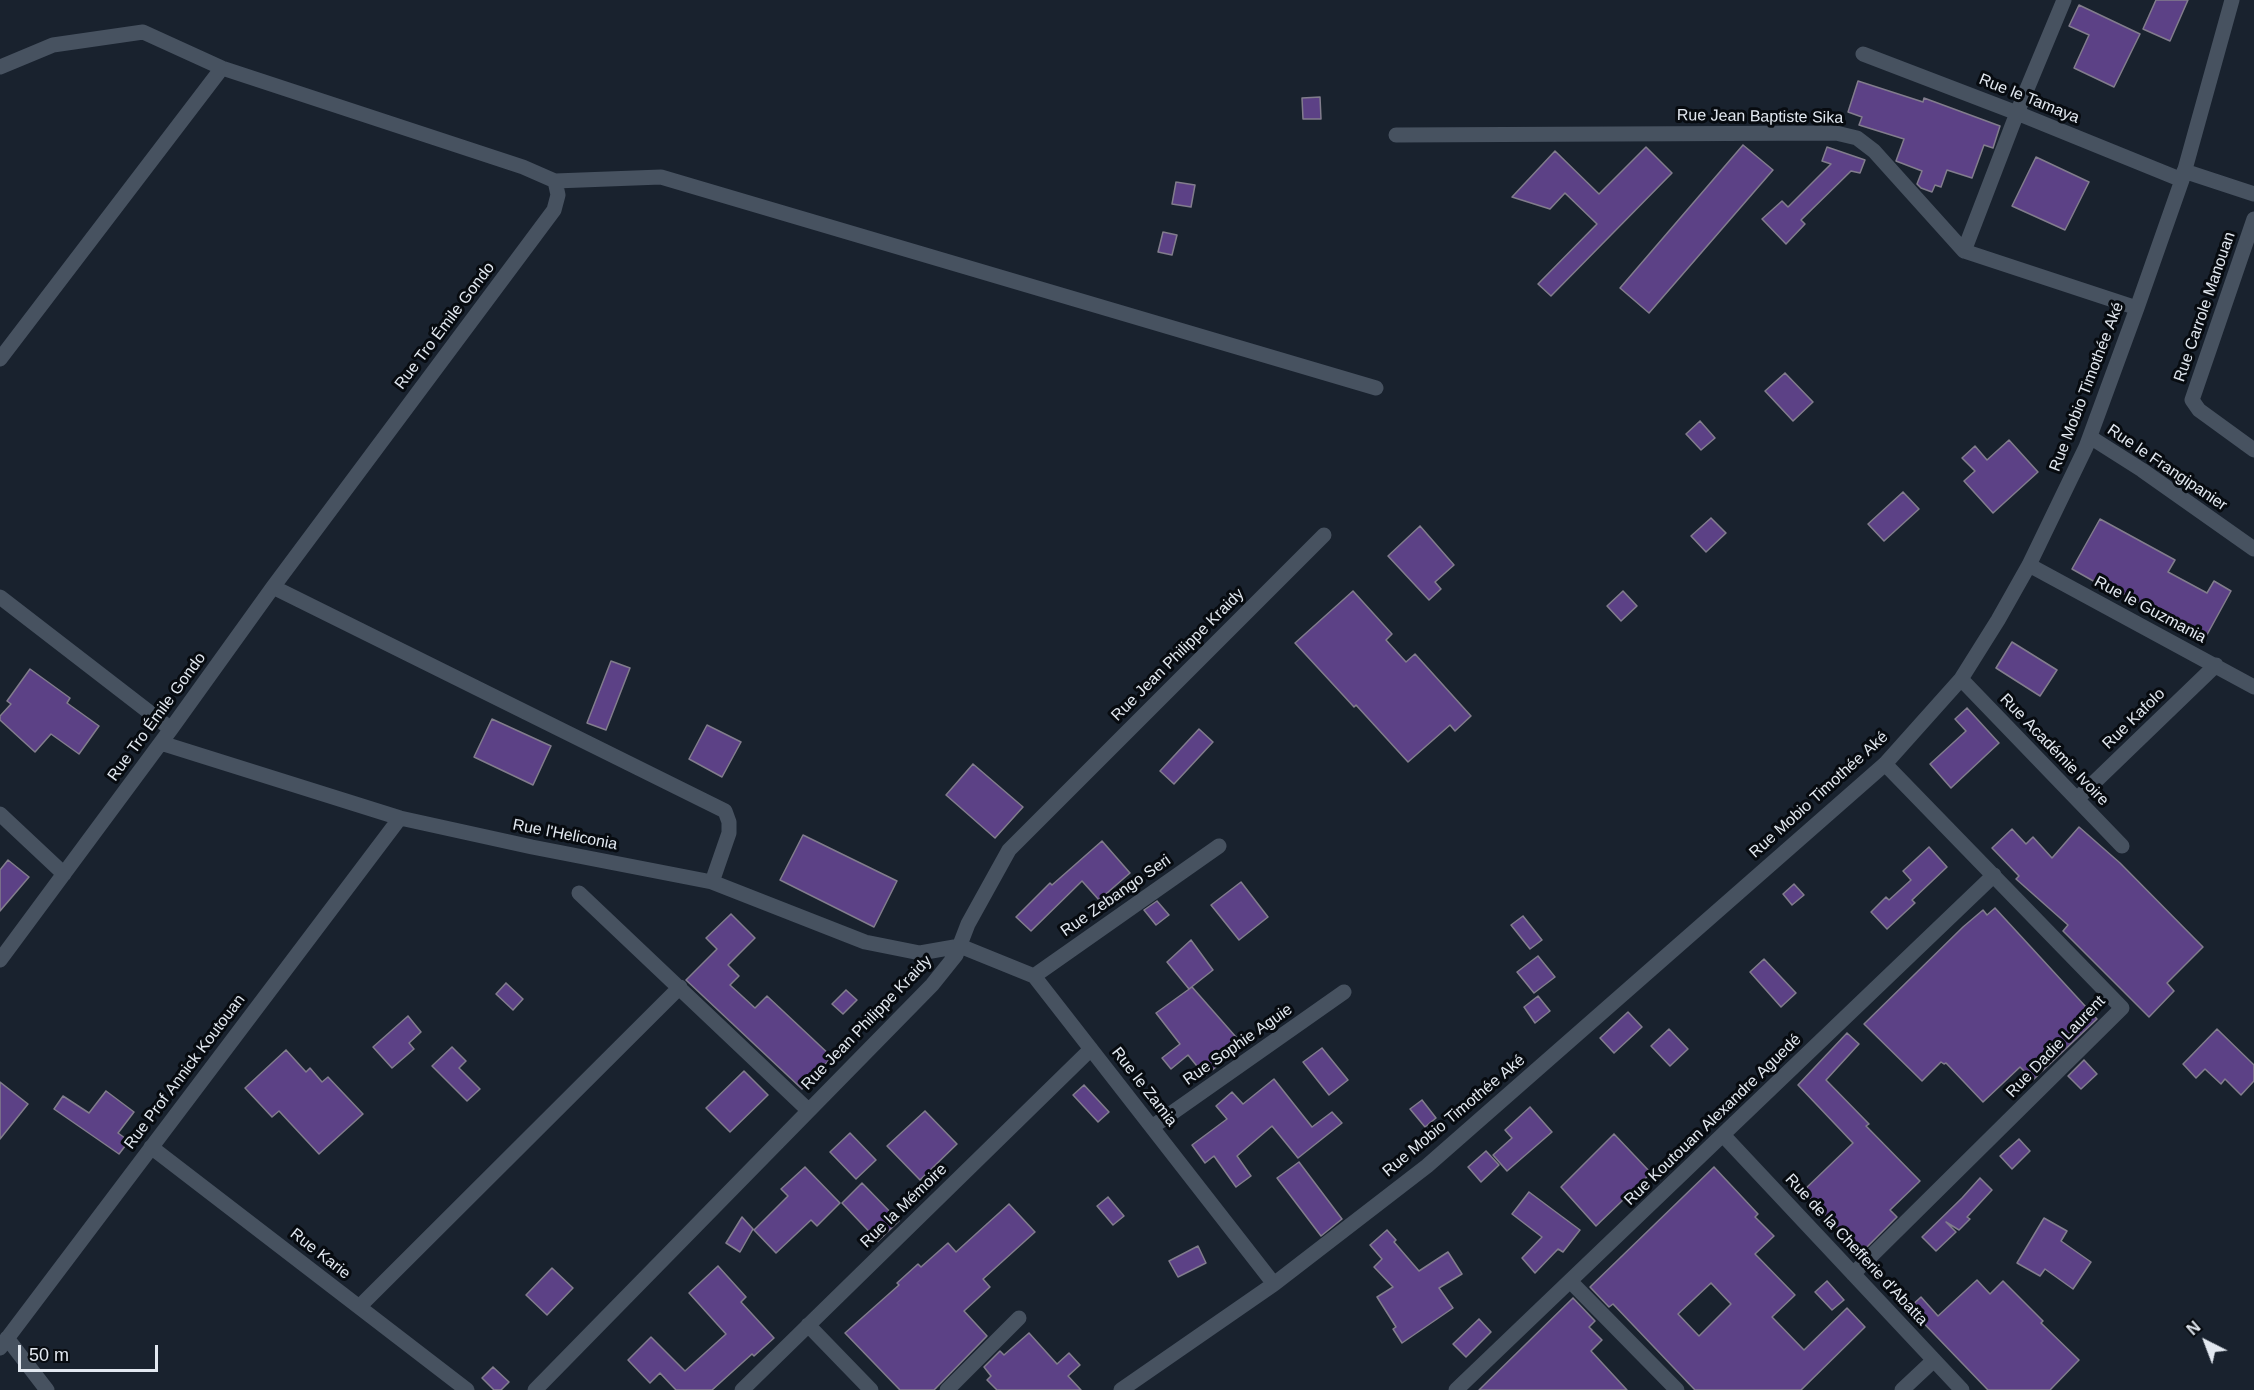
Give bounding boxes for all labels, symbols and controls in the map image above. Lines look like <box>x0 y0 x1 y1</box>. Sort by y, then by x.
street label: Rue le Tamaya <box>1976 70 2082 128</box>
street label: Rue Jean Baptiste Sika <box>1677 106 1843 128</box>
street label: Rue Carrole Manouan <box>2170 229 2240 385</box>
street label: Rue Tro Émile Gondo <box>391 259 499 393</box>
street label: Rue Mobio Timothée Aké <box>2046 300 2128 474</box>
street label: Rue le Frangipanier <box>2103 421 2231 515</box>
street label: Rue le Guzmania <box>2091 573 2209 647</box>
street label: Rue Jean Philippe Kraidy <box>1108 585 1248 725</box>
street label: Rue Tro Émile Gondo <box>104 649 210 785</box>
street label: Rue Kafolo <box>2099 685 2169 753</box>
street label: Rue Académie Ivoire <box>1996 690 2112 810</box>
street label: Rue Mobio Timothée Aké <box>1746 728 1892 862</box>
street label: Rue l'Heliconia <box>511 815 619 855</box>
street label: Rue Zebango Seri <box>1057 851 1175 941</box>
street label: Rue Jean Philippe Kraidy <box>798 952 936 1094</box>
street label: Rue Prof Annick Koutouan <box>121 991 249 1153</box>
street label: Rue Dadie Laurent <box>2002 992 2110 1102</box>
street label: Rue Sophie Aguie <box>1180 1000 1296 1090</box>
street label: Rue Koutouan Alexandre Aguedé <box>1621 1030 1805 1210</box>
street label: Rue le Zamia <box>1107 1044 1181 1130</box>
street label: Rue Mobio Timothée Aké <box>1379 1051 1529 1181</box>
street label: Rue la Mémoire <box>857 1160 951 1252</box>
street label: Rue de la Chefferie d'Abatta <box>1781 1170 1931 1330</box>
street label: Rue Karie <box>286 1225 354 1283</box>
north arrow <box>2176 1312 2236 1372</box>
text: N <box>2184 1318 2204 1338</box>
scale bar <box>21 1333 160 1371</box>
text: 50 m <box>29 1345 69 1365</box>

